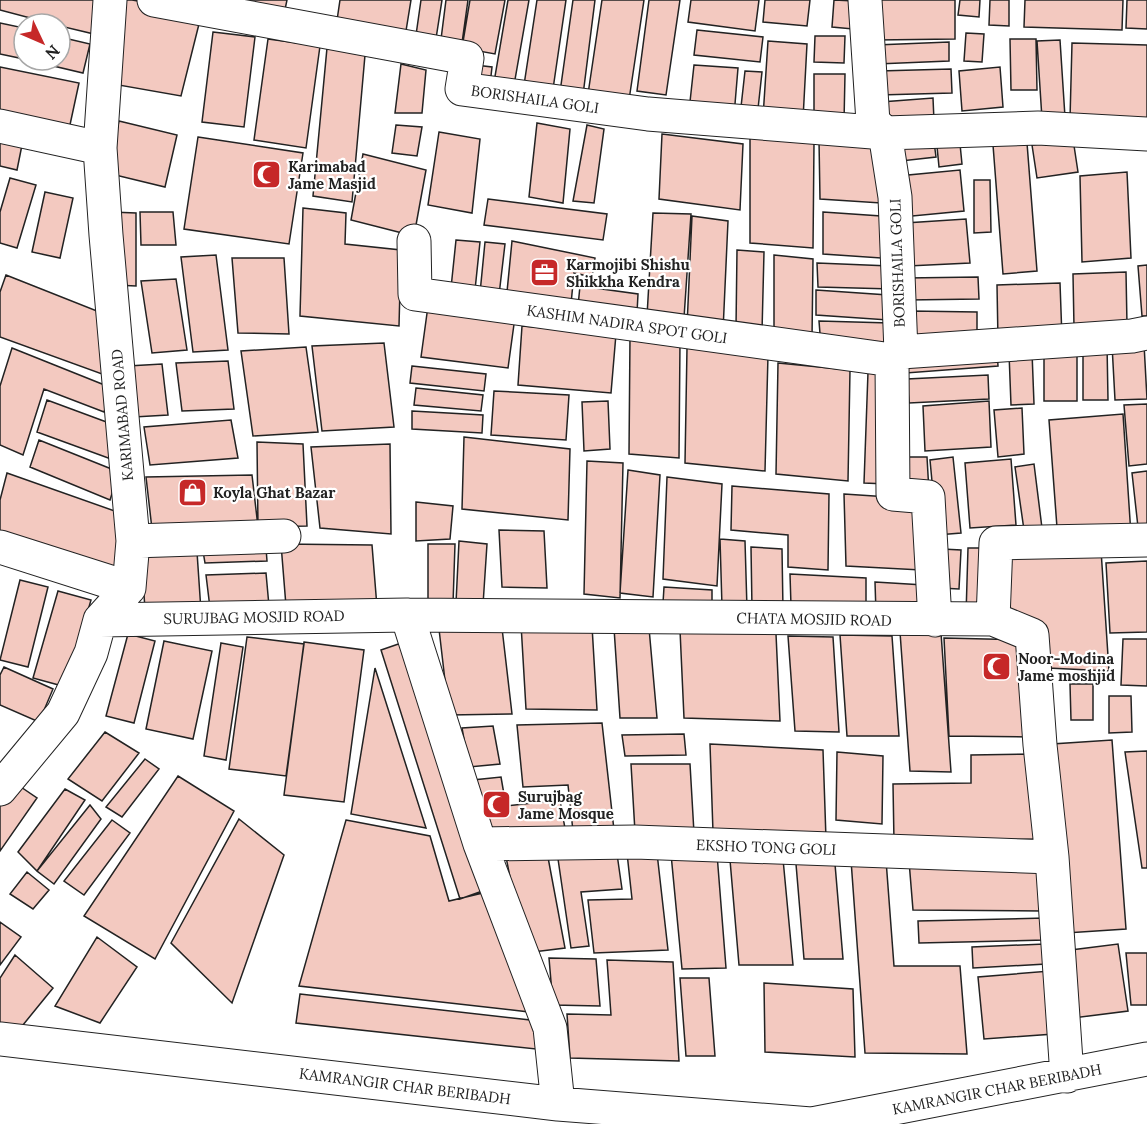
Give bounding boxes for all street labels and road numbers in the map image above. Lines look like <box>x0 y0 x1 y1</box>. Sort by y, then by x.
street label: BORISHAILA GOLI <box>470 81 600 117</box>
street label: BORISHAILA GOLI <box>885 198 909 328</box>
street label: KASHIM NADIRA SPOT GOLI <box>525 300 729 348</box>
street label: KARIMABAD ROAD <box>107 348 137 482</box>
street label: SURUJBAG MOSJID ROAD <box>163 606 345 628</box>
street label: CHATA MOSJID ROAD <box>736 608 892 630</box>
street label: EKSHO TONG GOLI <box>696 835 836 859</box>
street label: KAMRANGIR CHAR BERIBADH <box>891 1059 1103 1119</box>
street label: KAMRANGIR CHAR BERIBADH <box>298 1064 512 1108</box>

